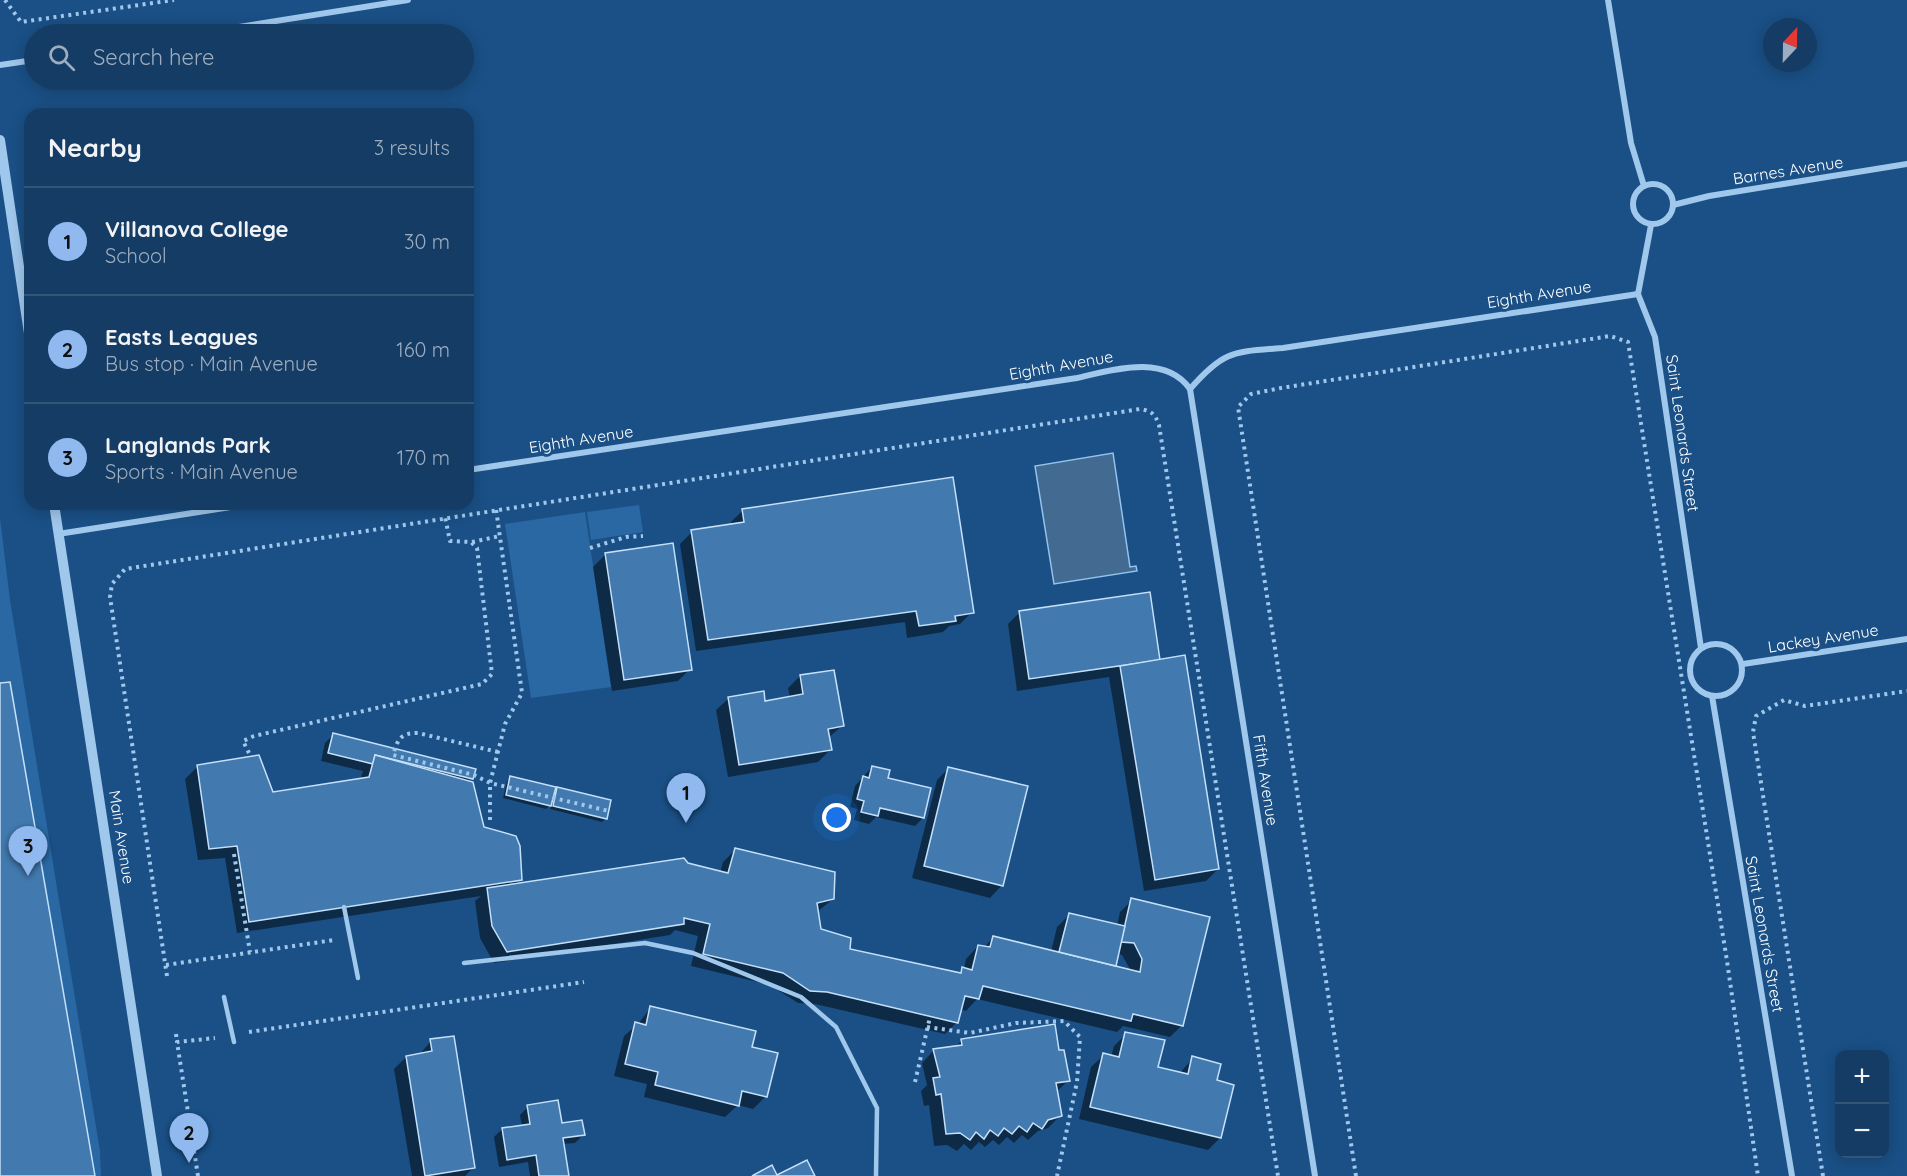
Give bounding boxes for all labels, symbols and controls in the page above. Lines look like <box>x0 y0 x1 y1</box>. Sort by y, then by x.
north arrow <box>1763 18 1817 72</box>
search box <box>24 24 474 90</box>
icon: search <box>45 41 78 74</box>
text: Search here <box>93 43 214 71</box>
text: Nearby <box>48 131 142 164</box>
text: 3 results <box>374 135 450 160</box>
street label: Barnes Avenue <box>1732 151 1844 189</box>
text: Villanova College <box>105 215 288 243</box>
text: 1 <box>64 229 71 254</box>
text: 30 m <box>404 229 450 254</box>
text: School <box>105 243 167 268</box>
street label: Eighth Avenue <box>1485 276 1593 312</box>
text: Easts Leagues <box>105 323 258 351</box>
text: 2 <box>62 337 73 362</box>
text: 160 m <box>396 337 450 362</box>
street label: Eighth Avenue <box>1007 346 1115 384</box>
text: Bus stop · Main Avenue <box>105 351 318 376</box>
street label: Saint Leonards Street <box>1662 353 1704 513</box>
street label: Eighth Avenue <box>527 421 635 457</box>
text: Langlands Park <box>105 431 271 459</box>
text: 3 <box>62 445 73 470</box>
text: 170 m <box>397 445 450 470</box>
text: Sports · Main Avenue <box>105 459 298 484</box>
street label: Lackey Avenue <box>1766 619 1880 657</box>
street label: Fifth Avenue <box>1249 733 1283 827</box>
pin: 1 <box>666 774 706 823</box>
street label: Main Avenue <box>105 789 139 885</box>
your location <box>822 803 851 832</box>
pin: 3 <box>9 826 48 876</box>
street label: Saint Leonards Street <box>1741 854 1789 1014</box>
map controls <box>1835 1050 1889 1158</box>
button: + <box>1835 1050 1889 1104</box>
button: − <box>1835 1104 1889 1158</box>
pin: 2 <box>170 1114 208 1163</box>

